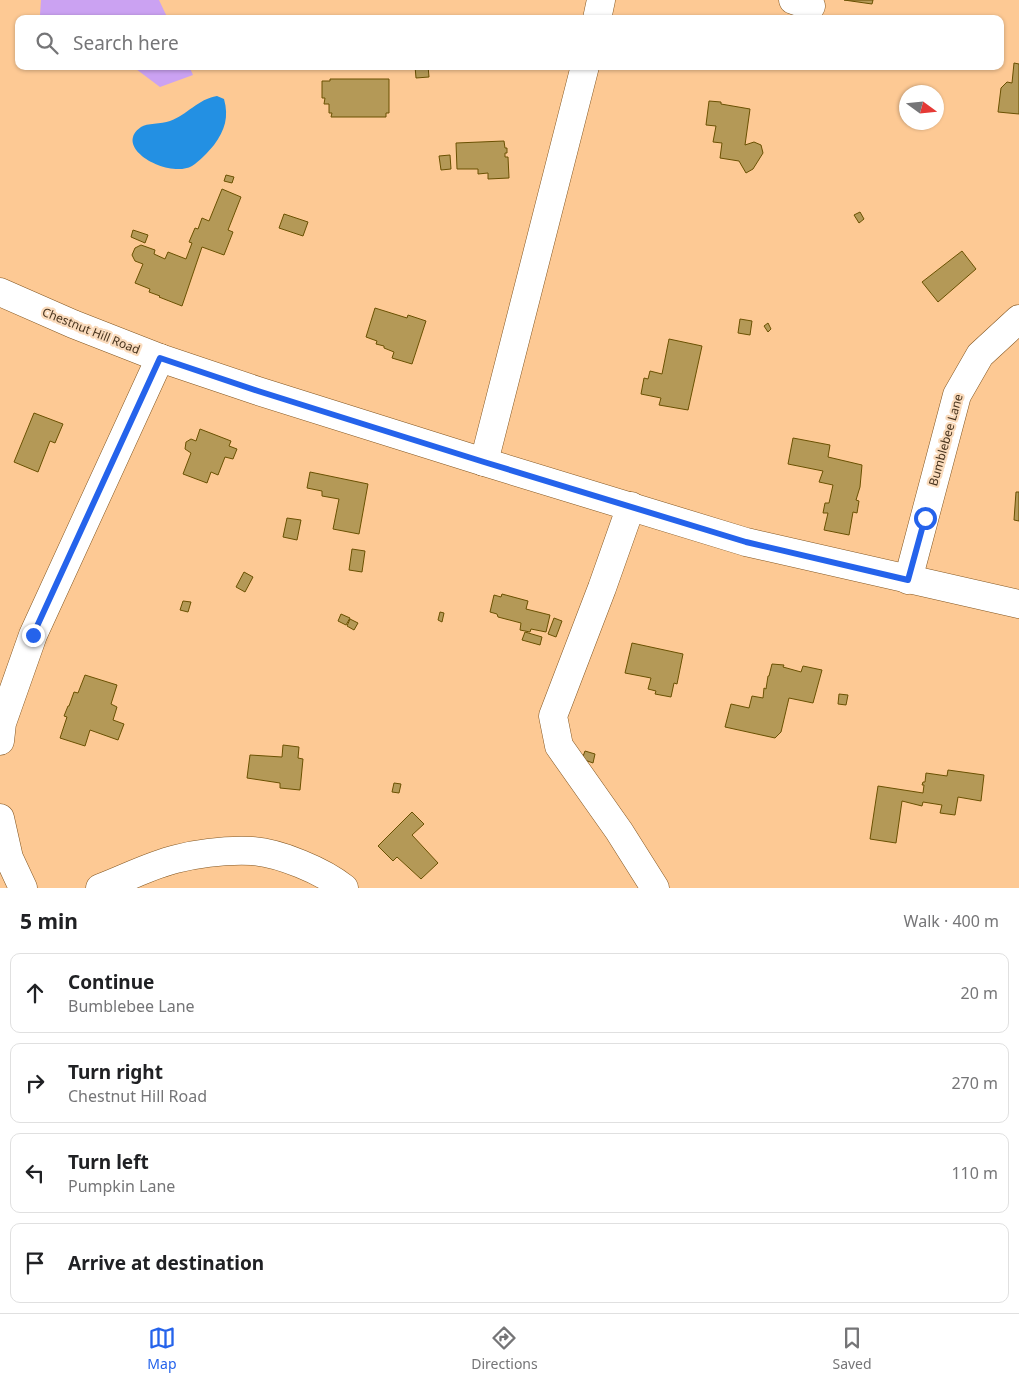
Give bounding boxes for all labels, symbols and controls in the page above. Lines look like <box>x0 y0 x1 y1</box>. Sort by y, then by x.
search box <box>15 15 1004 70</box>
icon: search <box>33 29 61 57</box>
text: Search here <box>73 30 179 56</box>
north arrow <box>899 85 944 130</box>
street label: Chestnut Hill Road <box>40 303 143 358</box>
street label: Bumblebee Lane <box>924 392 967 488</box>
route start <box>914 507 937 530</box>
route end <box>22 624 45 647</box>
text: 5 min <box>20 907 78 935</box>
text: Walk · 400 m <box>904 910 999 932</box>
text: Continue <box>68 969 154 995</box>
icon: ahead <box>21 979 49 1007</box>
text: 20 m <box>961 982 998 1004</box>
text: Bumblebee Lane <box>68 995 195 1017</box>
text: Turn right <box>68 1059 163 1085</box>
icon: right <box>21 1069 49 1097</box>
text: 270 m <box>951 1072 998 1094</box>
text: Chestnut Hill Road <box>68 1085 207 1107</box>
text: Turn left <box>68 1149 149 1175</box>
icon: left <box>21 1159 49 1187</box>
text: 110 m <box>951 1162 998 1184</box>
text: Pumpkin Lane <box>68 1175 175 1197</box>
icon: arrive <box>21 1249 49 1277</box>
text: Arrive at destination <box>68 1250 264 1276</box>
tab: Map <box>147 1324 177 1373</box>
tab: Directions <box>471 1324 538 1373</box>
tab: Saved <box>832 1324 872 1373</box>

